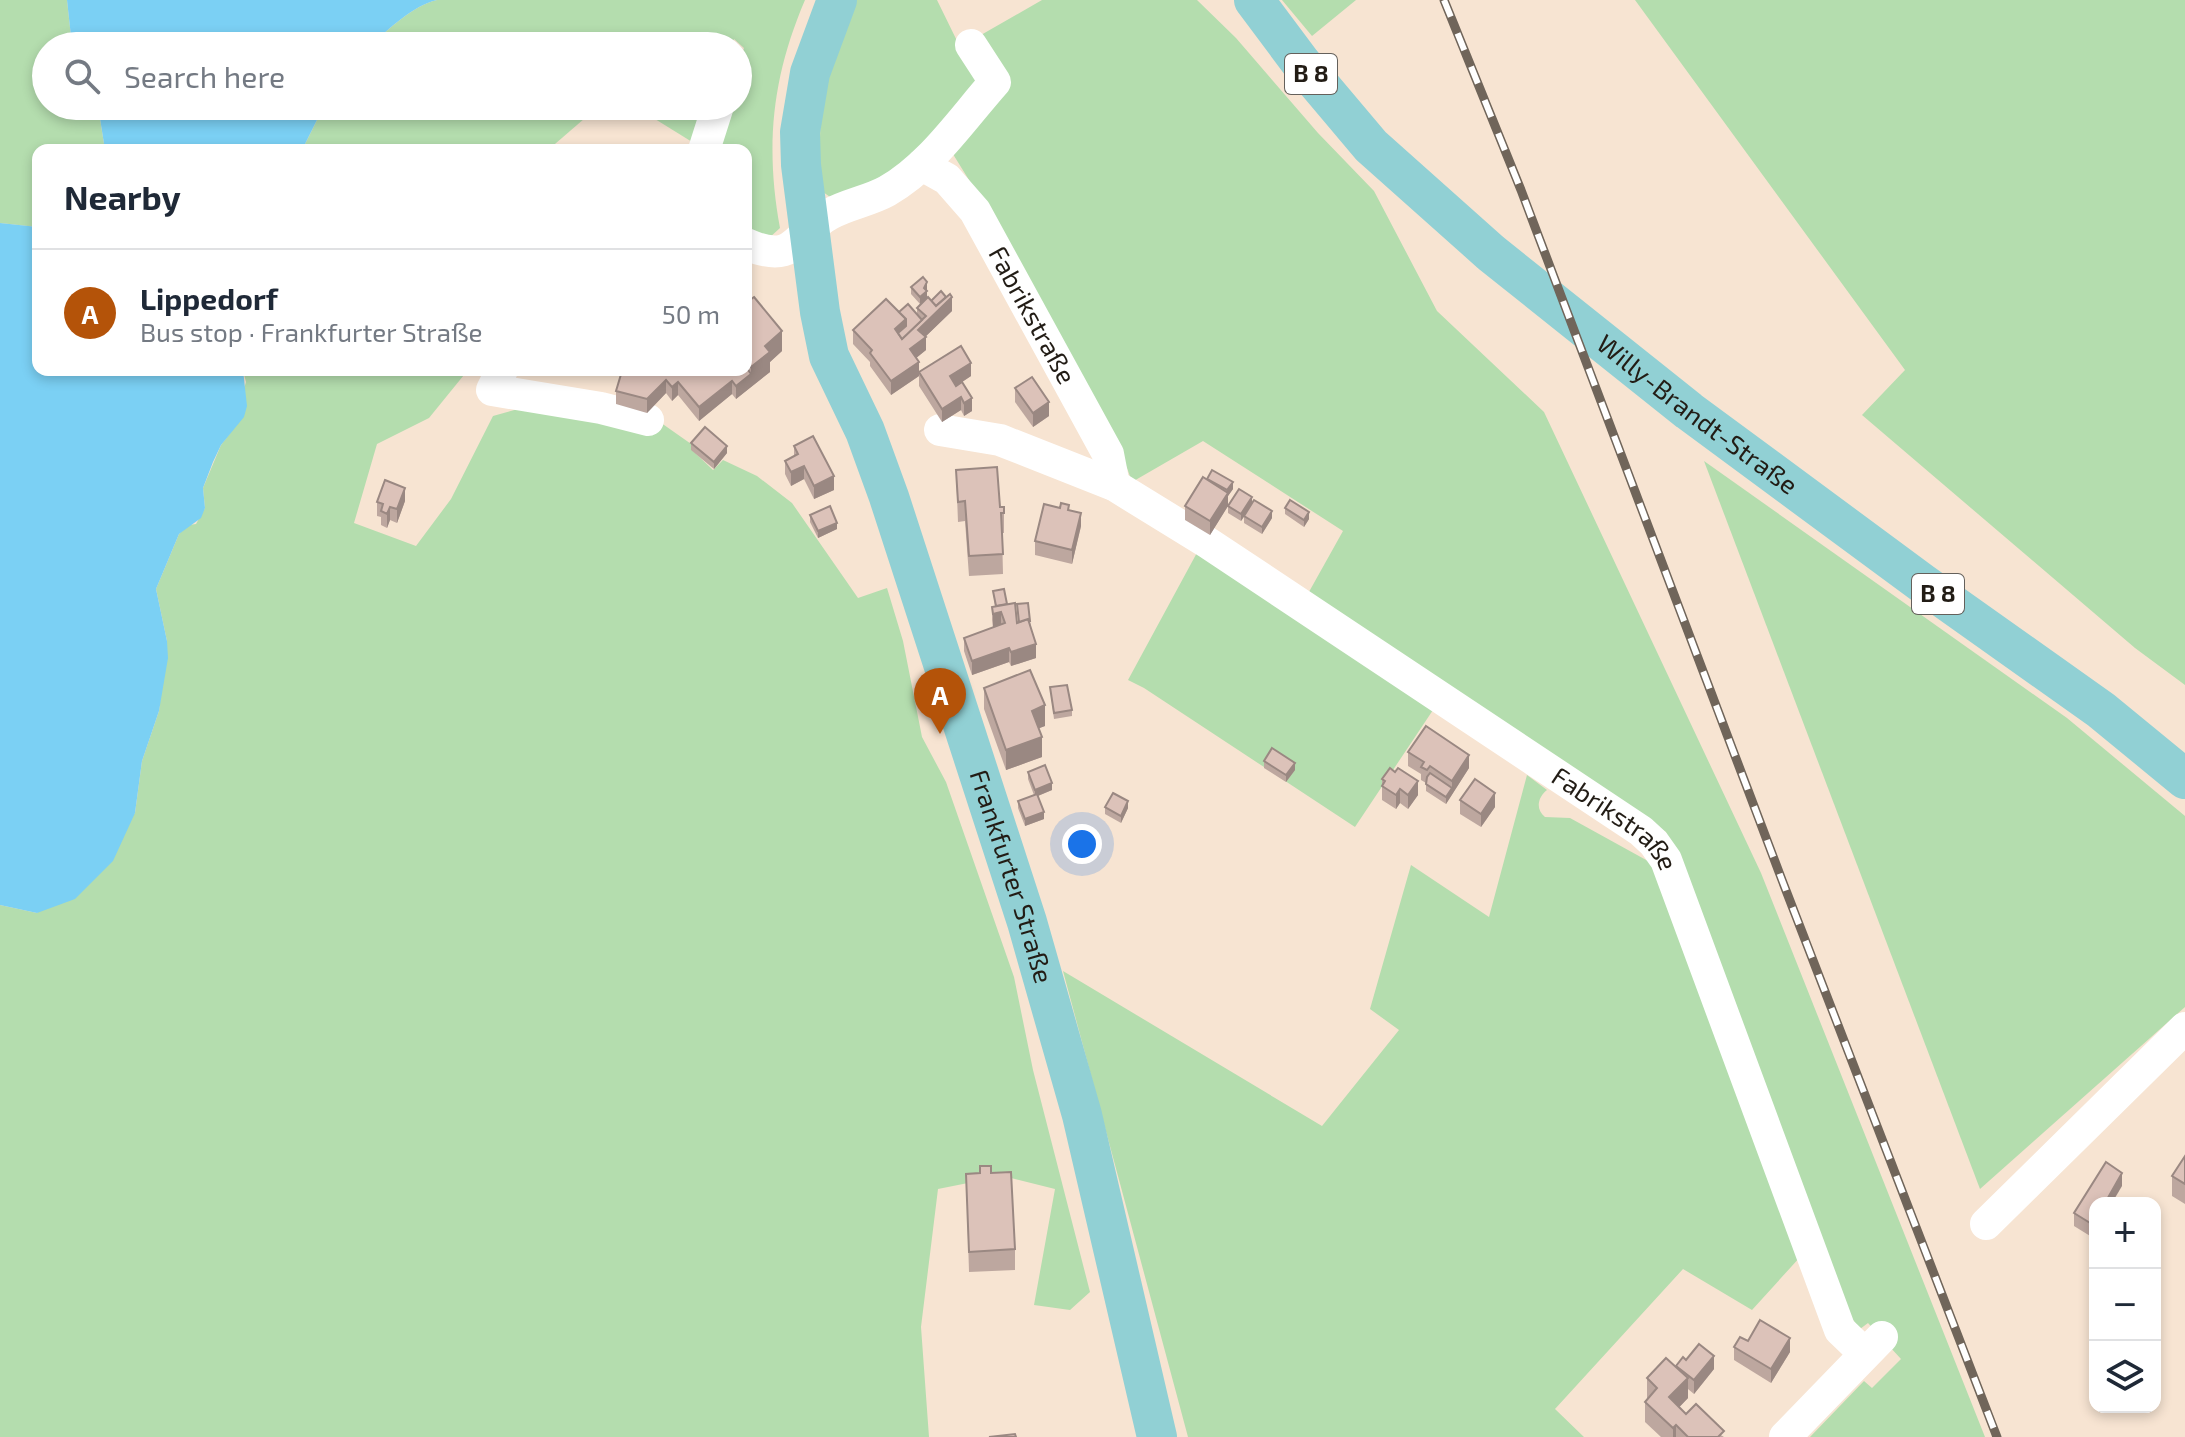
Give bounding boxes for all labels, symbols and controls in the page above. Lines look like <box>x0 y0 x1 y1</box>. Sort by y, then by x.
search box <box>32 32 752 120</box>
icon: search <box>60 54 104 98</box>
road number: B 8 <box>1285 54 1337 94</box>
text: Search here <box>124 58 285 94</box>
text: Nearby <box>64 176 181 217</box>
street label: Fabrikstraße <box>983 240 1083 389</box>
text: Lippedorf <box>140 280 278 316</box>
text: A <box>82 298 98 329</box>
text: 50 m <box>662 298 720 329</box>
text: Bus stop · Frankfurter Straße <box>140 316 482 347</box>
street label: Willy-Brandt-Straße <box>1592 327 1804 500</box>
road number: B 8 <box>1912 574 1964 614</box>
pin: A <box>914 668 966 734</box>
street label: Fabrikstraße <box>1547 759 1685 874</box>
street label: Frankfurter Straße <box>965 765 1061 986</box>
your location <box>1062 824 1102 864</box>
map controls <box>2089 1197 2161 1413</box>
button: + <box>2089 1197 2161 1269</box>
button: − <box>2089 1269 2161 1341</box>
button: layers <box>2089 1341 2161 1413</box>

